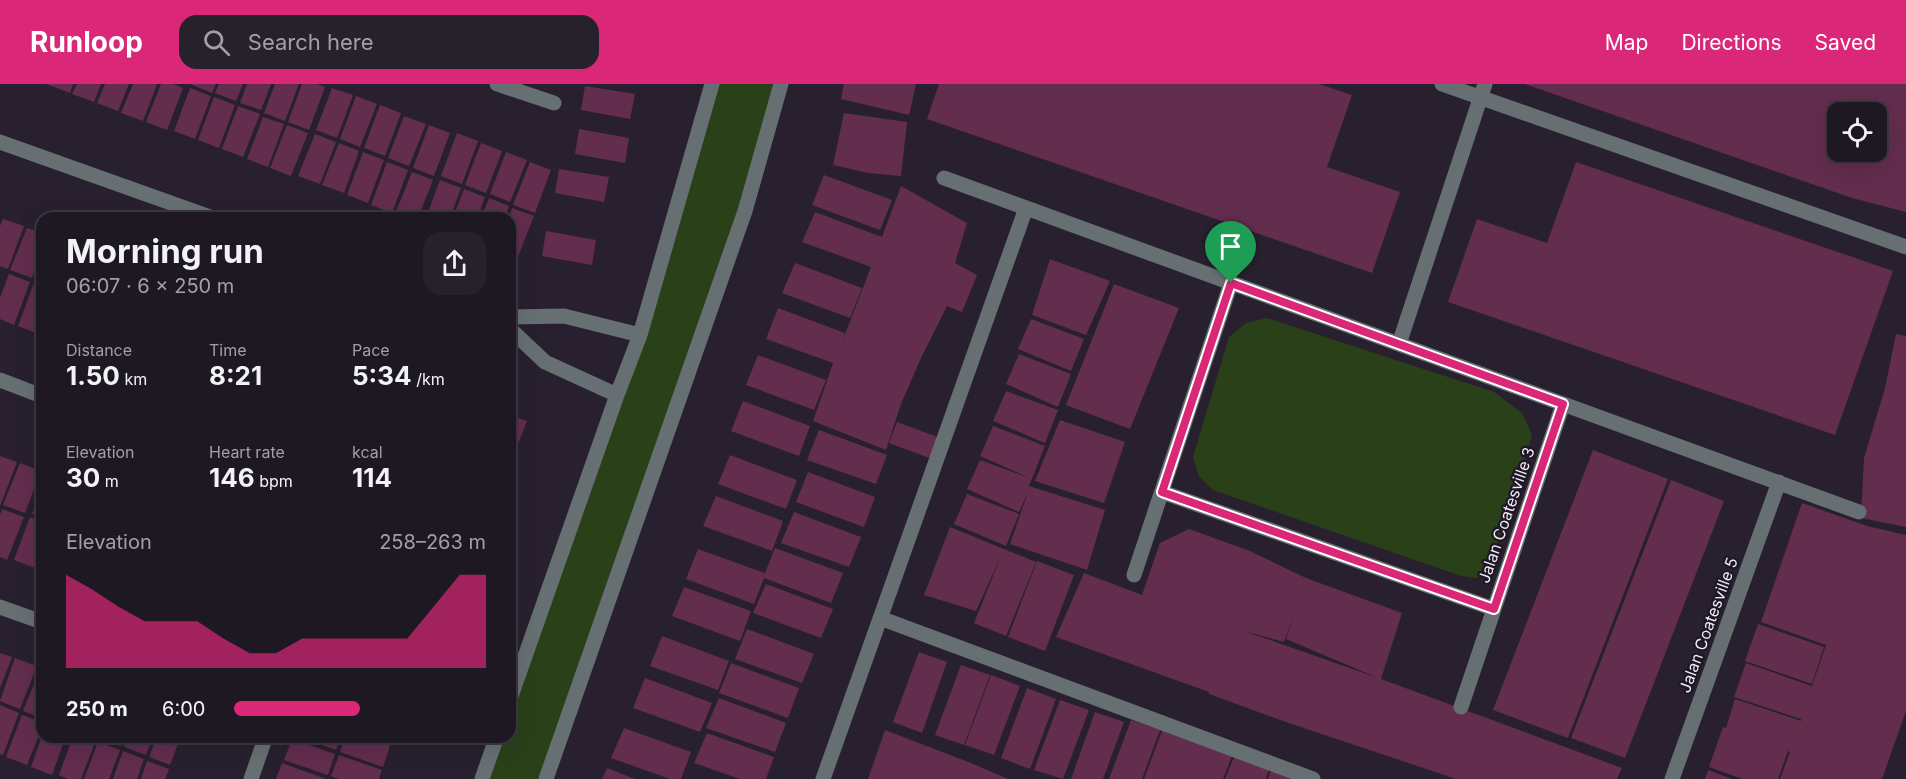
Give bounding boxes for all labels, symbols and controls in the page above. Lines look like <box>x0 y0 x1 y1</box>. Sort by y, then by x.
search box <box>179 15 599 69</box>
text: Runloop <box>30 25 143 59</box>
icon: search <box>200 26 233 59</box>
text: Search here <box>248 29 374 55</box>
text: Map <box>1605 30 1648 55</box>
text: Directions <box>1681 30 1782 55</box>
text: Saved <box>1815 30 1876 55</box>
map controls <box>1827 102 1887 162</box>
button: locate <box>1827 102 1887 162</box>
pin <box>1205 221 1256 283</box>
icon: arrive <box>1214 230 1247 263</box>
text: Morning run <box>66 231 264 271</box>
button: share <box>423 232 486 295</box>
text: 06:07 · 6 × 250 m <box>66 274 234 298</box>
text: Distance <box>66 340 132 360</box>
text: Time <box>209 340 247 360</box>
text: Pace <box>352 340 390 360</box>
text: 1.50 <box>66 360 120 391</box>
text: 8:21 <box>209 360 262 391</box>
text: 5:34 <box>352 360 412 391</box>
text: km <box>120 369 147 389</box>
text: /km <box>412 369 445 389</box>
text: Elevation <box>66 442 135 462</box>
text: Heart rate <box>209 442 285 462</box>
text: kcal <box>352 442 383 462</box>
street label: Jalan Coatesville 3 <box>1473 444 1539 586</box>
text: 30 <box>66 462 100 493</box>
text: 146 <box>209 462 255 493</box>
text: 114 <box>352 462 392 493</box>
text: m <box>100 471 119 491</box>
text: bpm <box>255 471 293 491</box>
text: Elevation <box>66 530 152 554</box>
text: 258–263 m <box>379 530 486 554</box>
street label: Jalan Coatesville 5 <box>1674 555 1742 695</box>
text: 250 m <box>66 697 128 721</box>
text: 6:00 <box>162 697 205 721</box>

